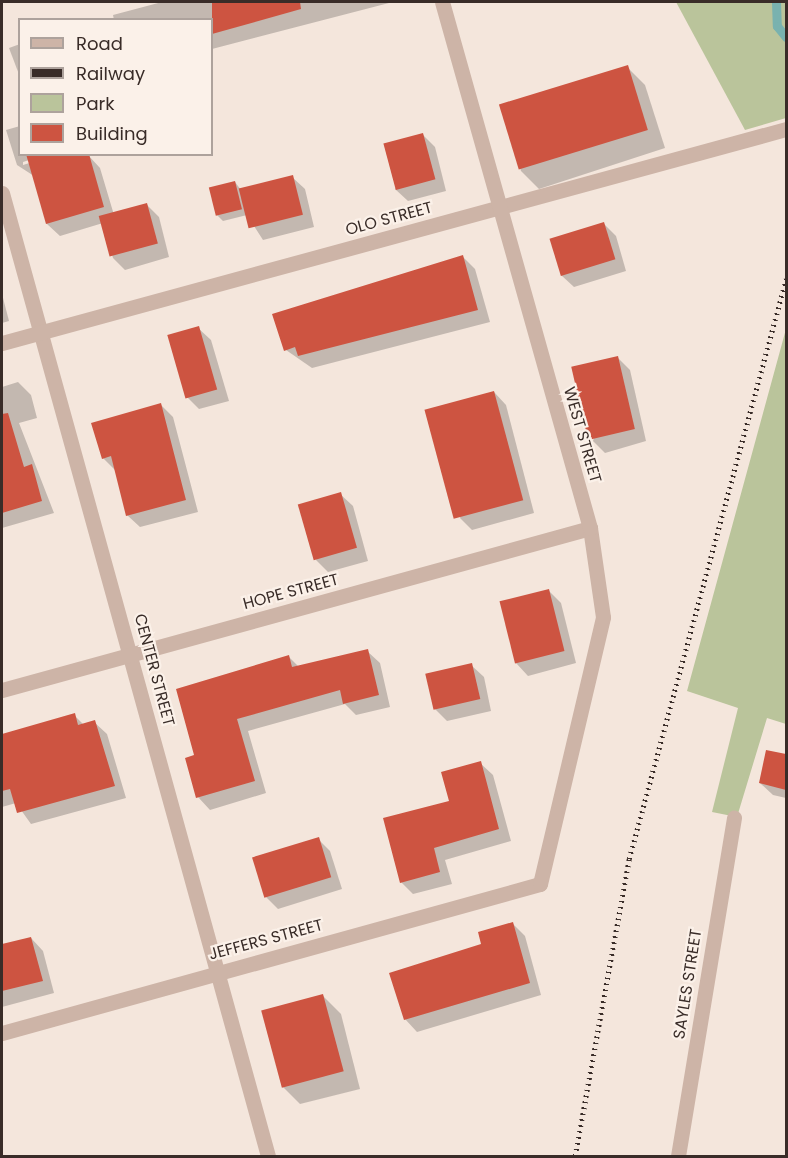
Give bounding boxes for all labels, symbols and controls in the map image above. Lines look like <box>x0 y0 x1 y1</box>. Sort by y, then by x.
legend <box>18 18 213 156</box>
text: Road <box>76 31 123 56</box>
text: Railway <box>76 61 145 86</box>
text: Park <box>76 91 115 116</box>
text: Building <box>76 121 148 146</box>
street label: OLO STREET <box>343 198 435 240</box>
street label: WEST STREET <box>559 385 605 485</box>
street label: HOPE STREET <box>241 570 341 614</box>
street label: CENTER STREET <box>130 612 178 728</box>
street label: JEFFERS STREET <box>207 916 325 964</box>
street label: SAYLES STREET <box>670 928 706 1040</box>

